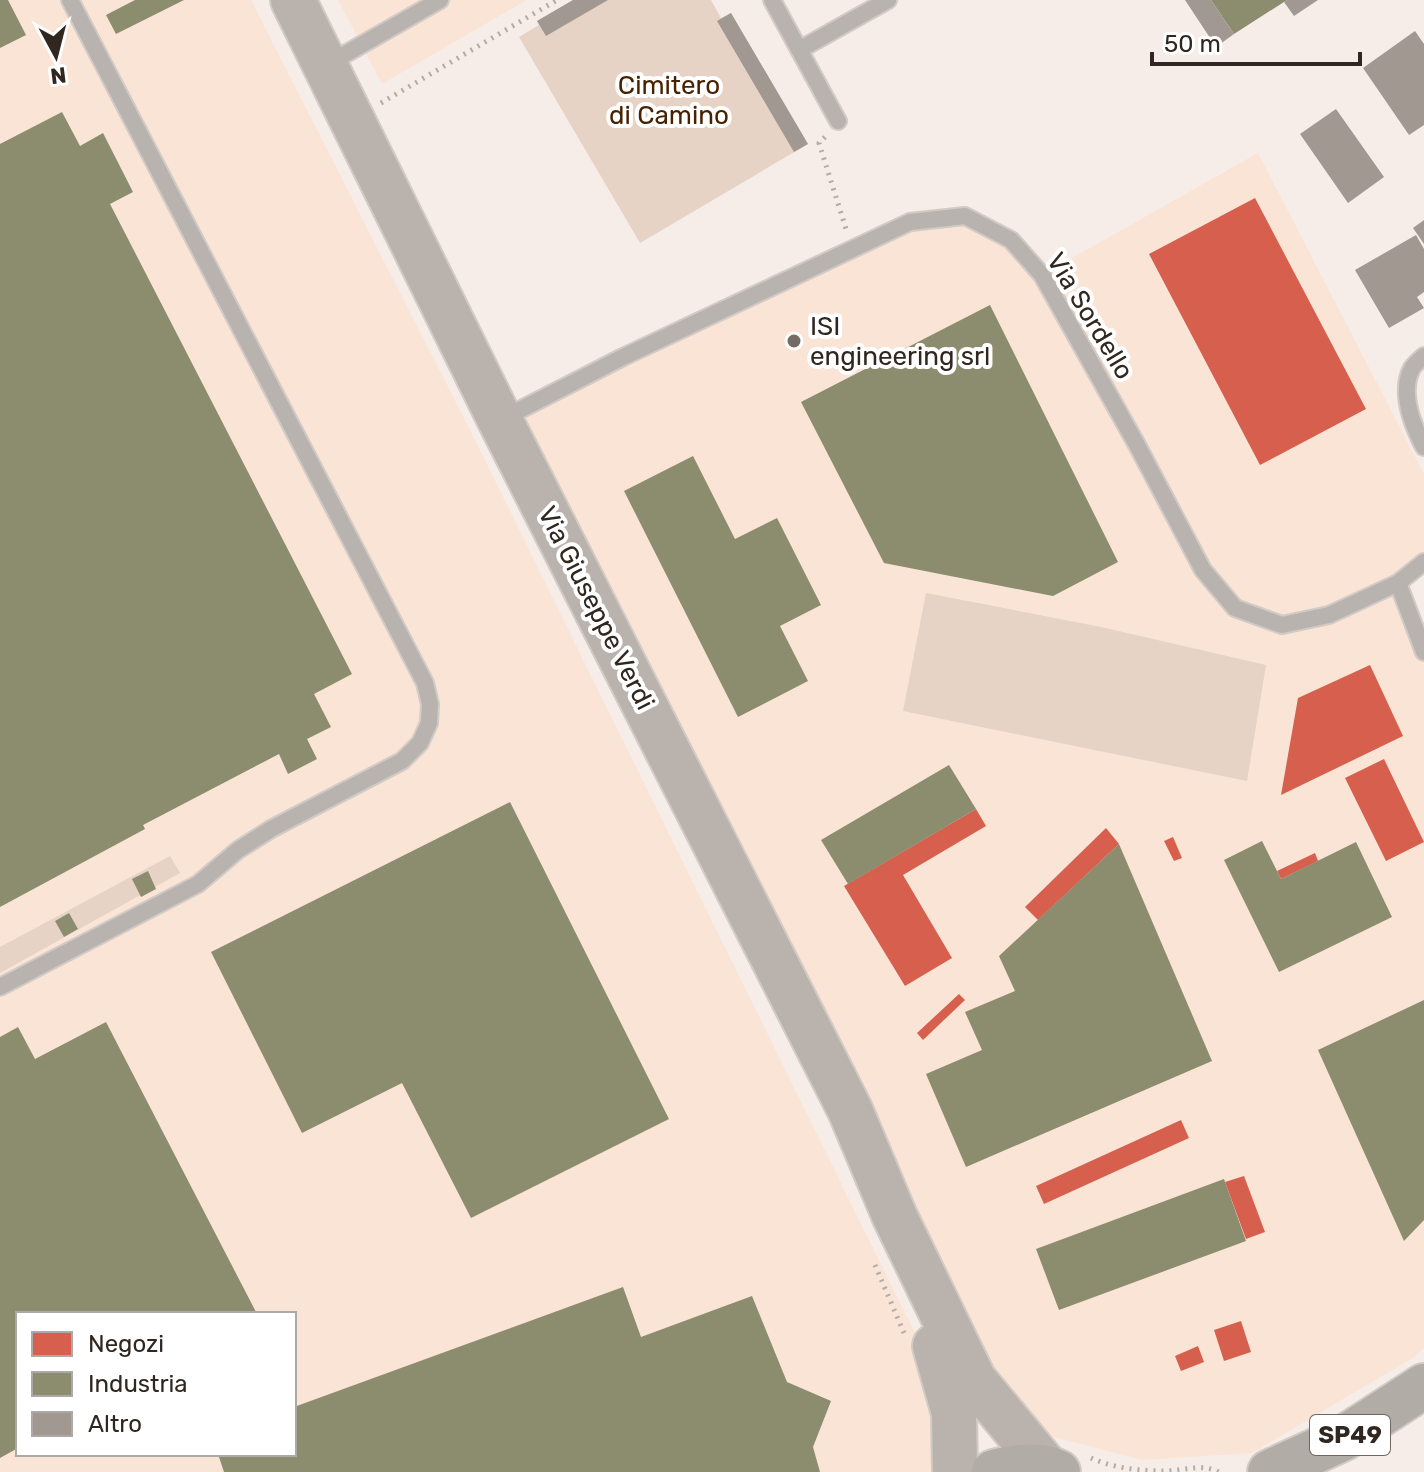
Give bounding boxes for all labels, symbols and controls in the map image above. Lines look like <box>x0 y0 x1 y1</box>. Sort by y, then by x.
north arrow <box>16 16 96 96</box>
scale bar <box>1152 16 1360 66</box>
text: 50 m <box>1164 30 1221 58</box>
text: N <box>49 61 68 90</box>
park label: Cimitero di Camino <box>609 70 729 131</box>
street label: Via Sordello <box>1040 247 1140 385</box>
place label: ISI engineering srl <box>810 311 990 372</box>
marker: ISI engineering srl <box>785 332 803 350</box>
street label: Via Giuseppe Verdi <box>531 501 661 715</box>
legend <box>16 1312 296 1456</box>
text: Negozi <box>88 1330 164 1358</box>
text: Industria <box>88 1370 188 1398</box>
text: Altro <box>88 1410 142 1438</box>
road number: SP49 <box>1310 1415 1390 1455</box>

